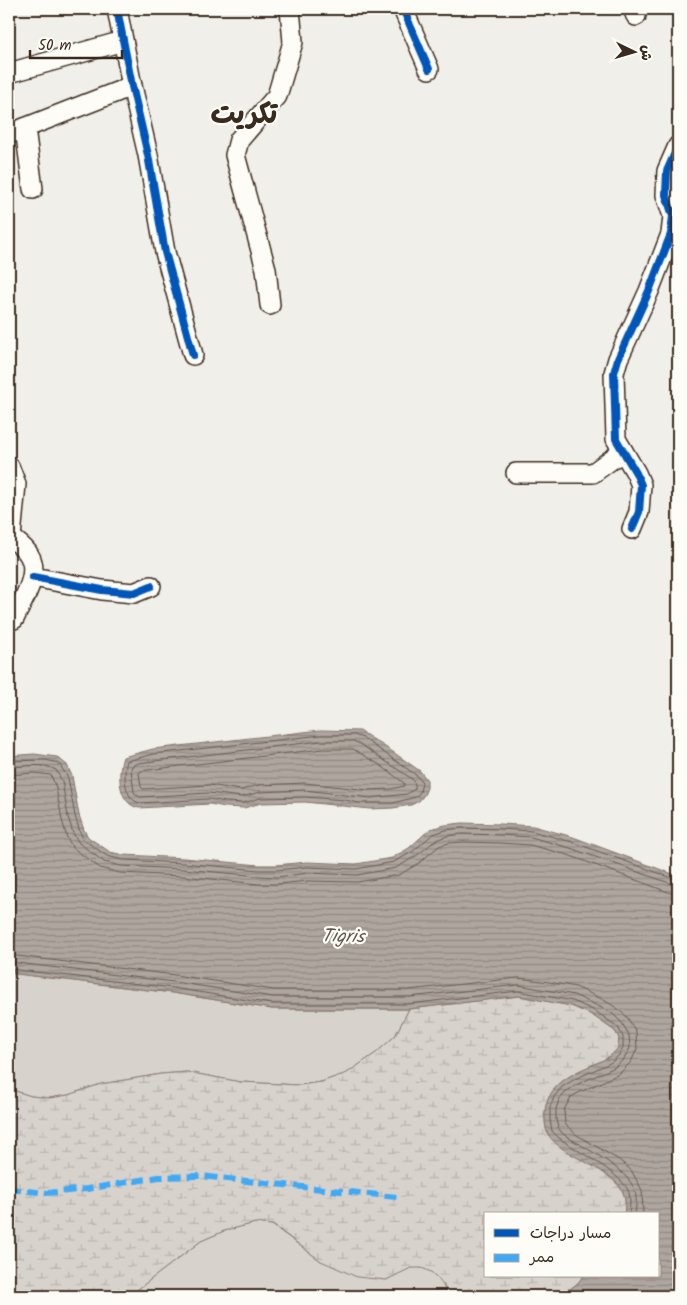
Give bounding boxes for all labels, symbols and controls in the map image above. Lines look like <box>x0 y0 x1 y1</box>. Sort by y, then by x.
scale bar <box>30 28 122 60</box>
north arrow <box>610 28 660 78</box>
text: 50 m <box>38 34 72 58</box>
text: ش <box>634 44 658 62</box>
district label: تكريت <box>211 93 278 138</box>
water label: Tigris <box>321 922 366 952</box>
legend <box>484 1212 660 1278</box>
text: مسار دراجات <box>530 1222 611 1246</box>
text: ممر <box>528 1246 554 1270</box>

